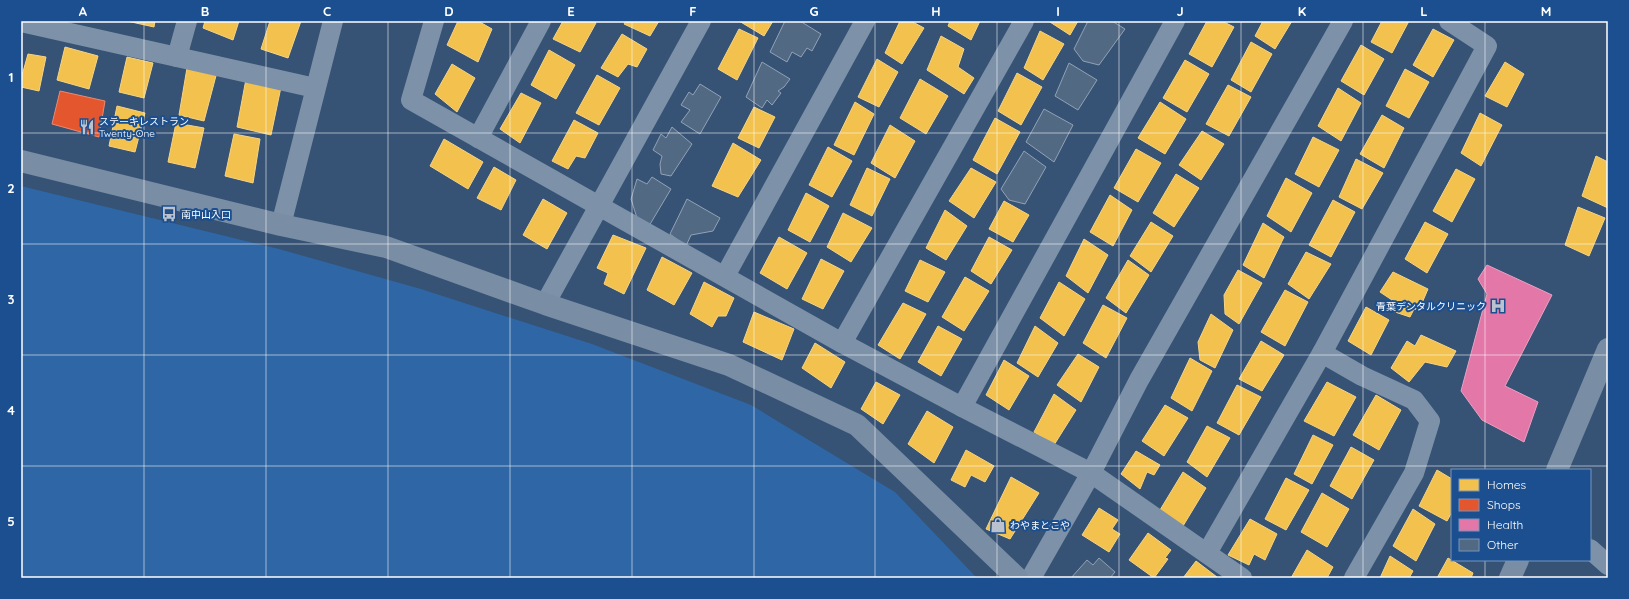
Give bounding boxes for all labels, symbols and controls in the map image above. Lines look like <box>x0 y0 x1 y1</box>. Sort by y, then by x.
text: A <box>79 3 88 19</box>
text: B <box>201 3 209 19</box>
text: C <box>323 3 331 19</box>
text: D <box>444 3 454 19</box>
text: E <box>567 3 575 19</box>
text: F <box>689 3 697 19</box>
text: G <box>809 3 819 19</box>
text: H <box>931 3 941 19</box>
text: I <box>1056 3 1060 19</box>
text: J <box>1176 3 1184 19</box>
text: K <box>1298 3 1307 19</box>
text: L <box>1420 3 1428 19</box>
text: M <box>1541 3 1551 19</box>
text: 1 <box>8 69 14 85</box>
place label: ステーキレストラン Twenty-One <box>99 115 189 140</box>
restaurant icon: ステーキレストラン Twenty-One <box>78 118 96 136</box>
text: 2 <box>7 180 15 196</box>
bus stop icon: 南中山入口 <box>160 205 178 223</box>
place label: 南中山入口 <box>181 208 231 221</box>
text: 3 <box>8 291 15 307</box>
hospital icon: 青葉デンタルクリニック <box>1489 297 1507 315</box>
place label: 青葉デンタルクリニック <box>1376 300 1486 313</box>
text: 4 <box>7 402 15 418</box>
legend <box>1451 469 1591 561</box>
text: Homes <box>1487 477 1527 492</box>
text: Shops <box>1487 497 1521 512</box>
text: 5 <box>7 513 15 529</box>
shop icon: わやまとこや <box>989 516 1007 534</box>
text: Health <box>1487 517 1523 532</box>
place label: わやまとこや <box>1010 519 1070 532</box>
text: Other <box>1487 537 1519 552</box>

